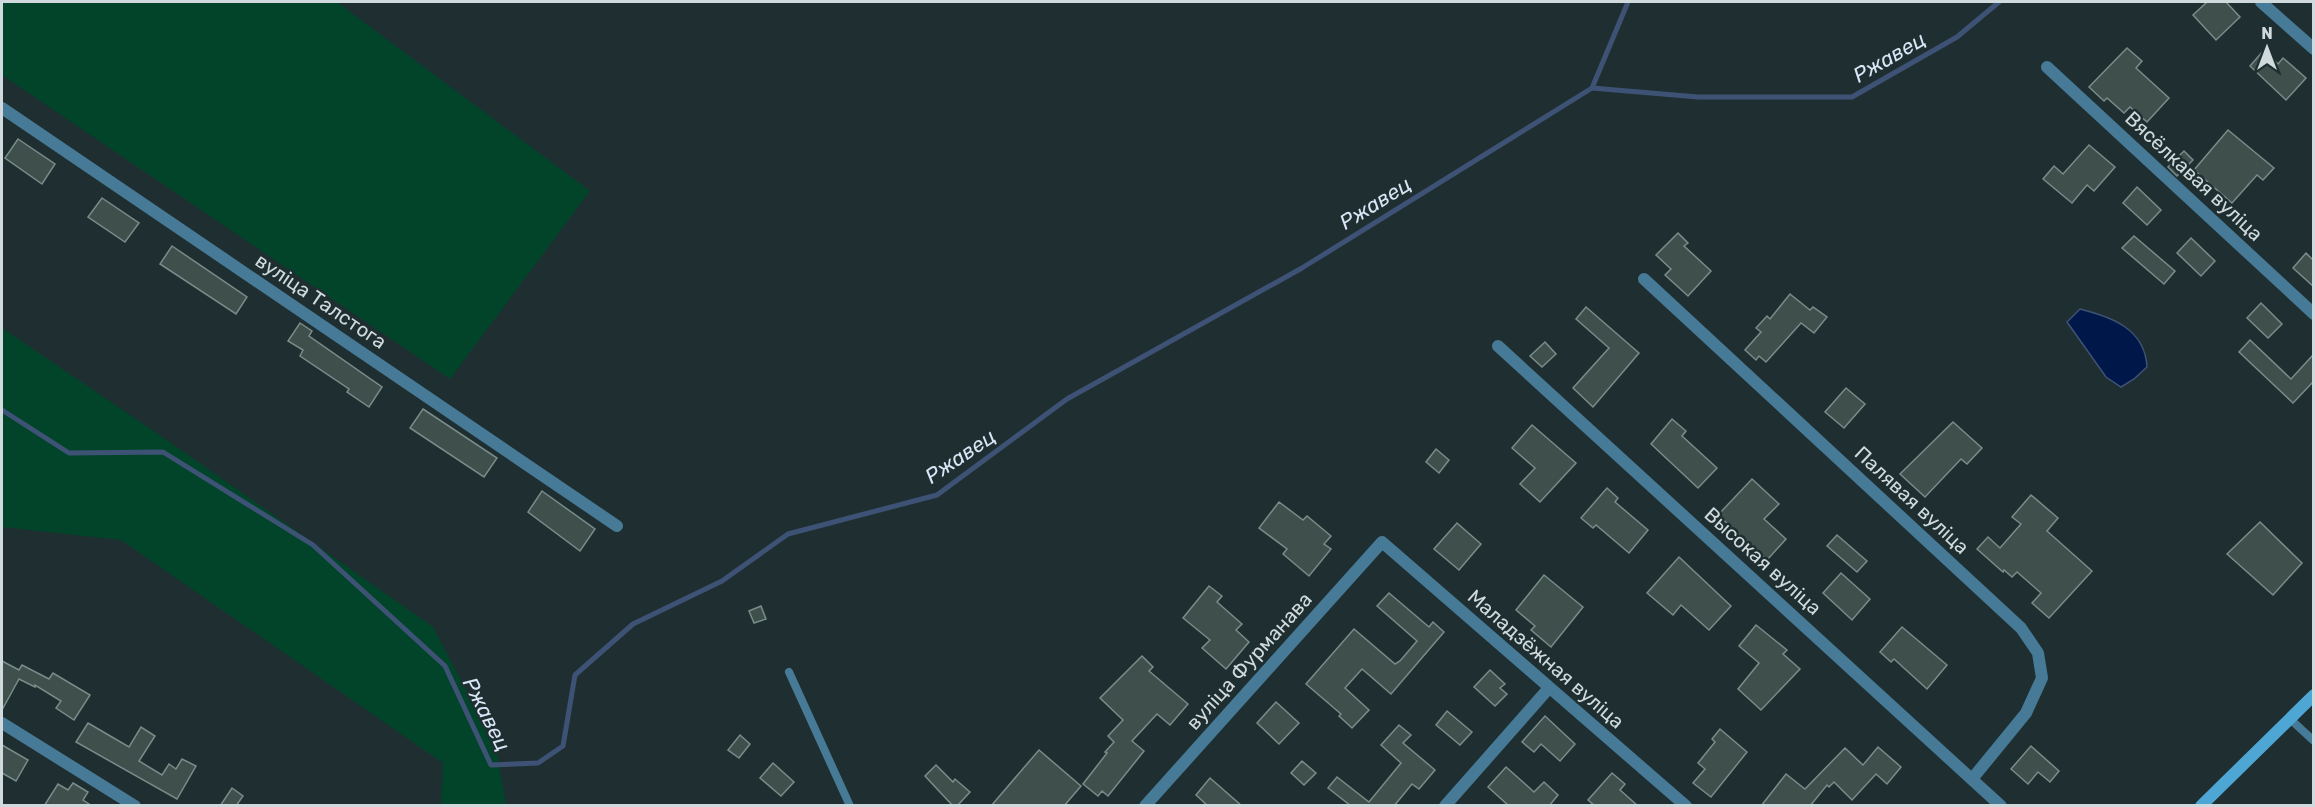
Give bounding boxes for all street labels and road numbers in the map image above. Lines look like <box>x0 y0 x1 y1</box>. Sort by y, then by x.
street label: Вясёлкавая вуліца <box>2120 106 2268 246</box>
street label: вуліца Талстога <box>251 248 391 354</box>
street label: Палявая вуліца <box>1850 441 1974 559</box>
street label: Высокая вуліца <box>1700 502 1826 620</box>
street label: Маладзёжная вуліца <box>1463 585 1629 733</box>
street label: вуліца Фурманава <box>1181 587 1317 735</box>

